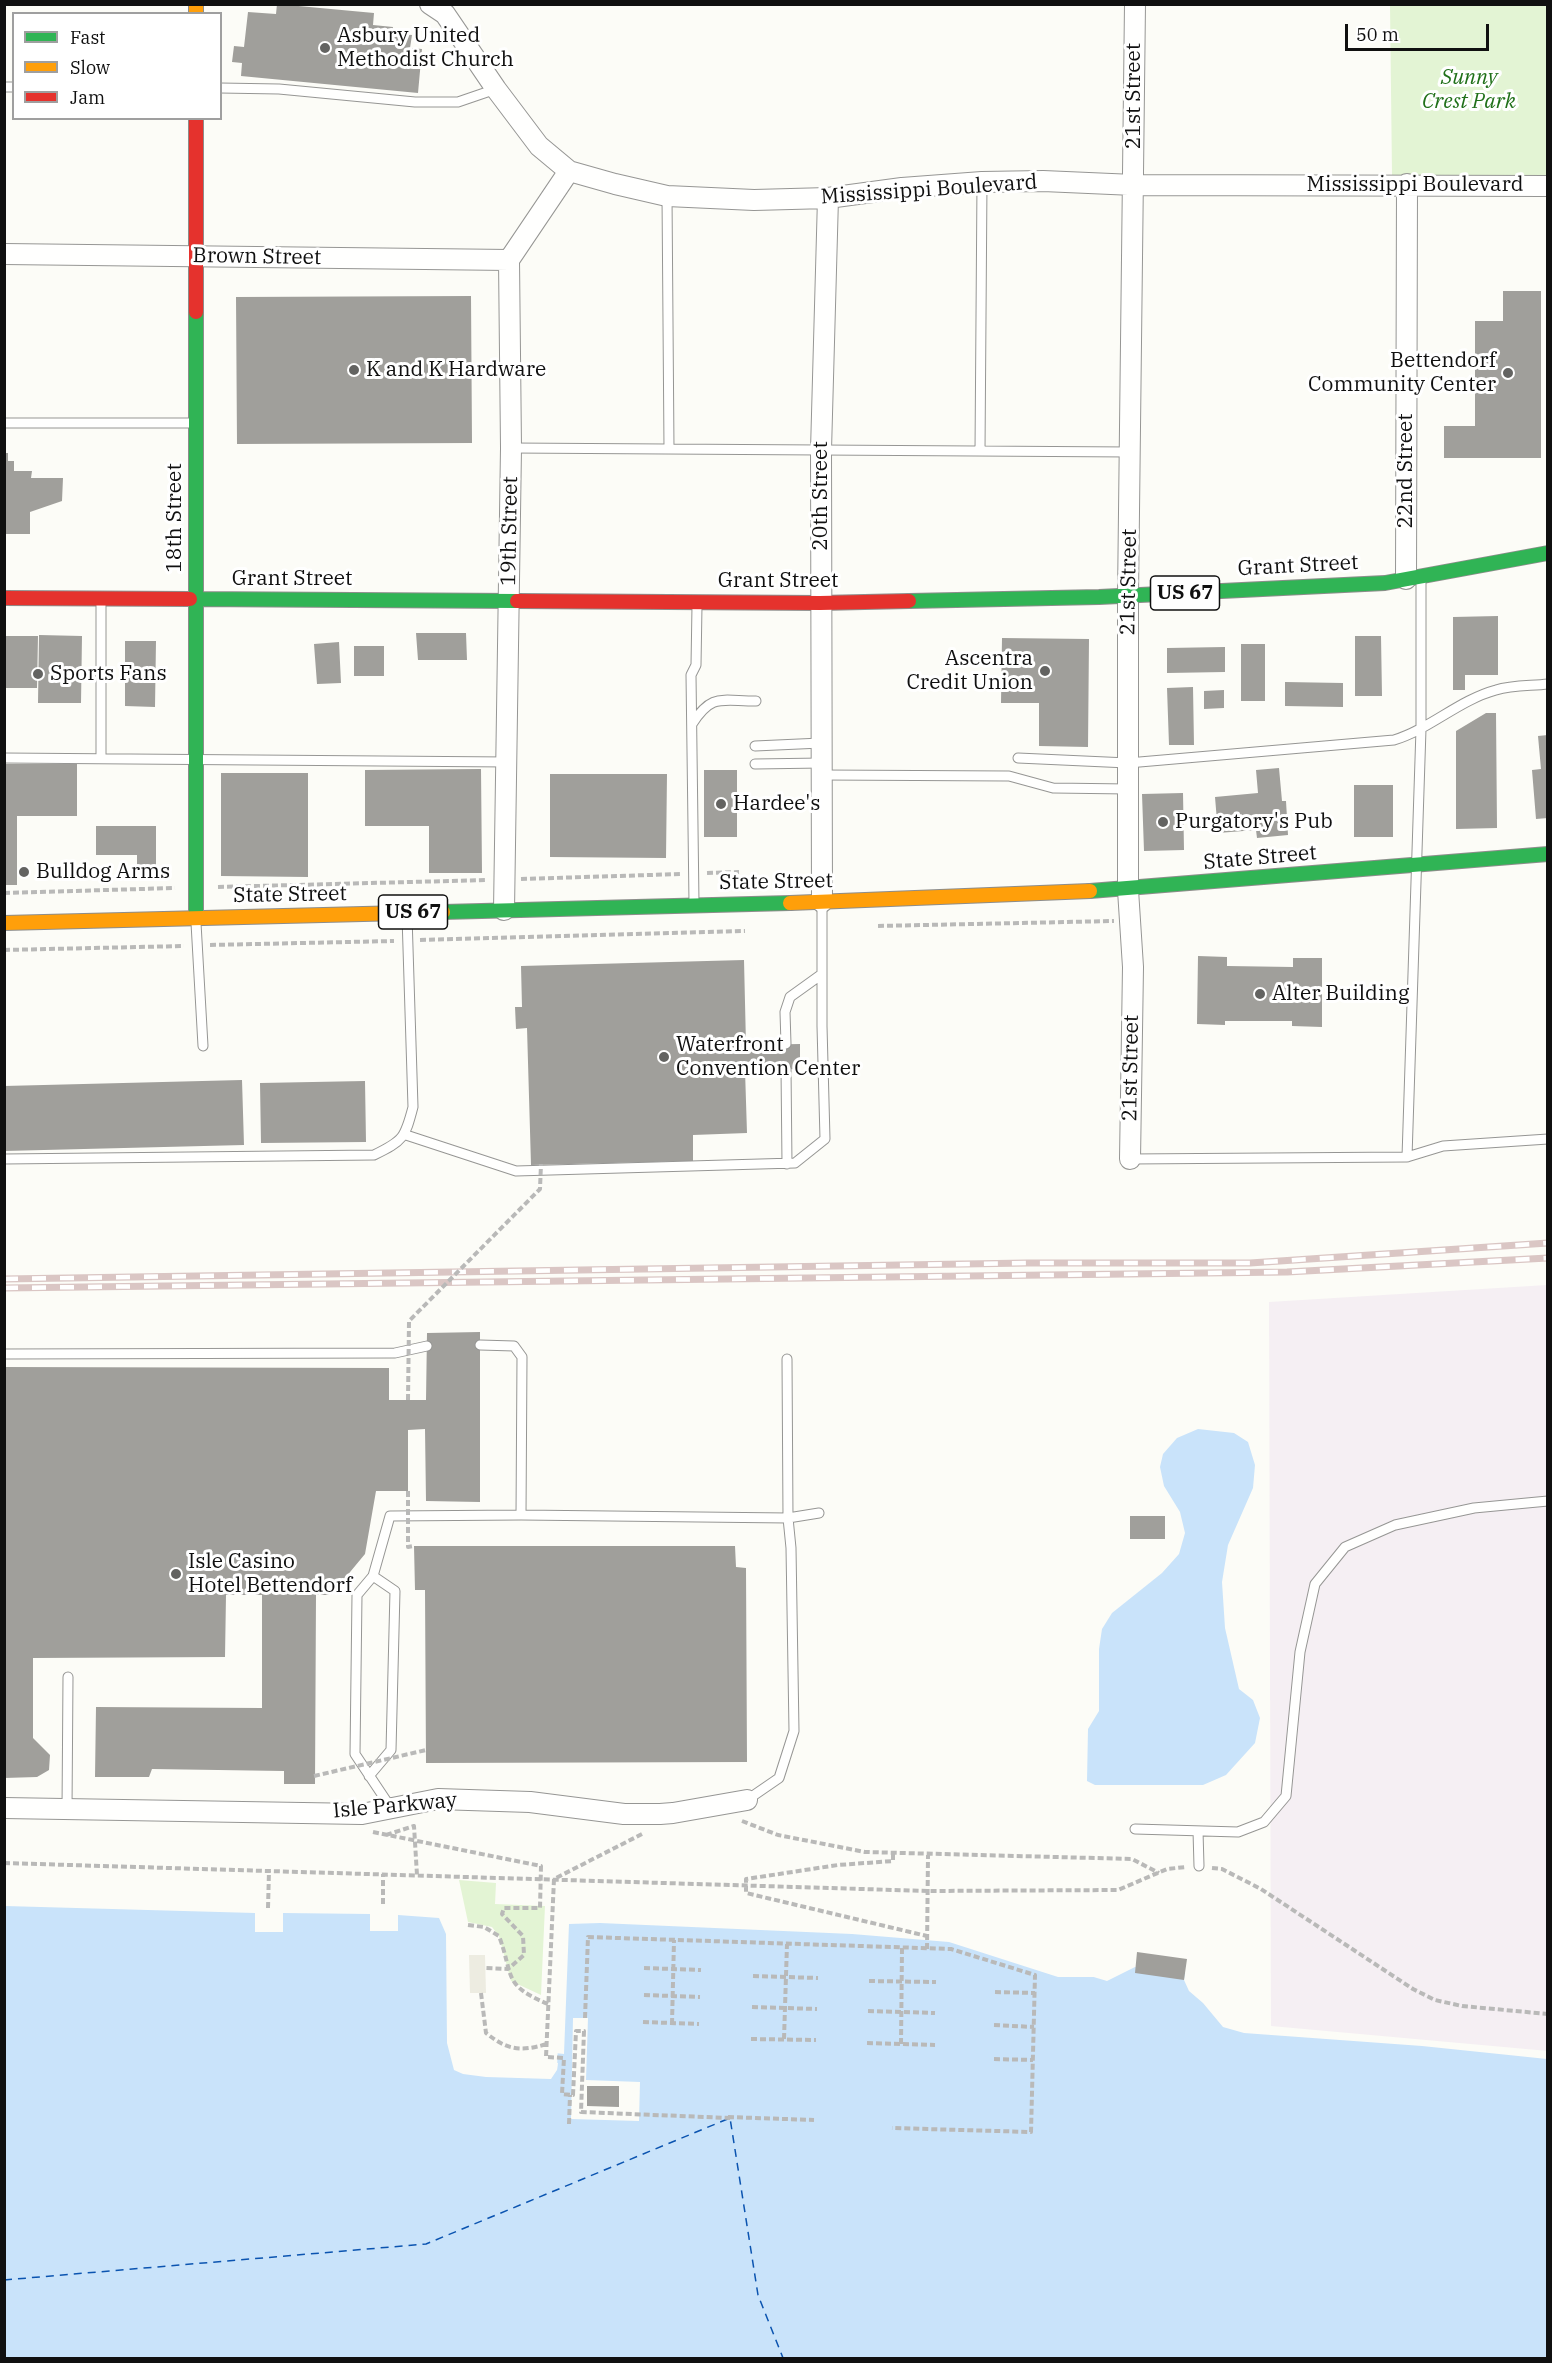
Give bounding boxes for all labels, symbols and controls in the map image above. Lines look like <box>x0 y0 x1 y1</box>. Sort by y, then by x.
legend <box>12 12 222 120</box>
scale bar <box>1348 12 1492 50</box>
place label: Asbury United Methodist Church <box>337 23 514 73</box>
text: 50 m <box>1356 23 1399 46</box>
text: Fast <box>70 26 105 49</box>
marker: Asbury United Methodist Church <box>318 41 332 55</box>
street label: 21st Street <box>1121 43 1147 149</box>
text: Slow <box>70 56 110 79</box>
park label: Sunny Crest Park <box>1422 65 1516 115</box>
text: Jam <box>70 86 105 109</box>
street label: Mississippi Boulevard <box>820 170 1038 210</box>
street label: Mississippi Boulevard <box>1306 172 1524 198</box>
street label: Brown Street <box>192 243 322 271</box>
place label: Bettendorf Community Center <box>1308 348 1496 398</box>
place label: K and K Hardware <box>366 357 546 383</box>
marker: K and K Hardware <box>347 363 361 377</box>
marker: Bettendorf Community Center <box>1501 366 1515 380</box>
street label: 22nd Street <box>1393 413 1419 529</box>
street label: 20th Street <box>808 441 834 551</box>
street label: 18th Street <box>162 463 188 573</box>
street label: 19th Street <box>496 476 524 586</box>
street label: 21st Street <box>1115 529 1143 635</box>
street label: Grant Street <box>1237 550 1359 582</box>
street label: Grant Street <box>232 566 352 592</box>
street label: Grant Street <box>718 568 838 594</box>
road number: US 67 <box>1150 576 1220 610</box>
place label: Ascentra Credit Union <box>907 646 1033 696</box>
place label: Sports Fans <box>50 661 167 687</box>
marker: Ascentra Credit Union <box>1038 664 1052 678</box>
marker: Sports Fans <box>31 667 45 681</box>
place label: Hardee's <box>733 791 820 817</box>
marker: Hardee's <box>714 797 728 811</box>
place label: Purgatory's Pub <box>1175 809 1333 835</box>
marker: Purgatory's Pub <box>1156 815 1170 829</box>
street label: State Street <box>1202 840 1318 876</box>
place label: Bulldog Arms <box>36 859 170 885</box>
marker: Bulldog Arms <box>17 865 31 879</box>
street label: State Street <box>719 868 833 896</box>
street label: State Street <box>233 881 347 909</box>
road number: US 67 <box>378 895 448 929</box>
place label: Alter Building <box>1272 981 1409 1007</box>
marker: Alter Building <box>1253 987 1267 1001</box>
street label: 21st Street <box>1117 1015 1145 1121</box>
place label: Waterfront Convention Center <box>676 1032 860 1082</box>
marker: Waterfront Convention Center <box>657 1050 671 1064</box>
place label: Isle Casino Hotel Bettendorf <box>188 1549 352 1599</box>
marker: Isle Casino Hotel Bettendorf <box>169 1567 183 1581</box>
street label: Isle Parkway <box>332 1788 458 1824</box>

